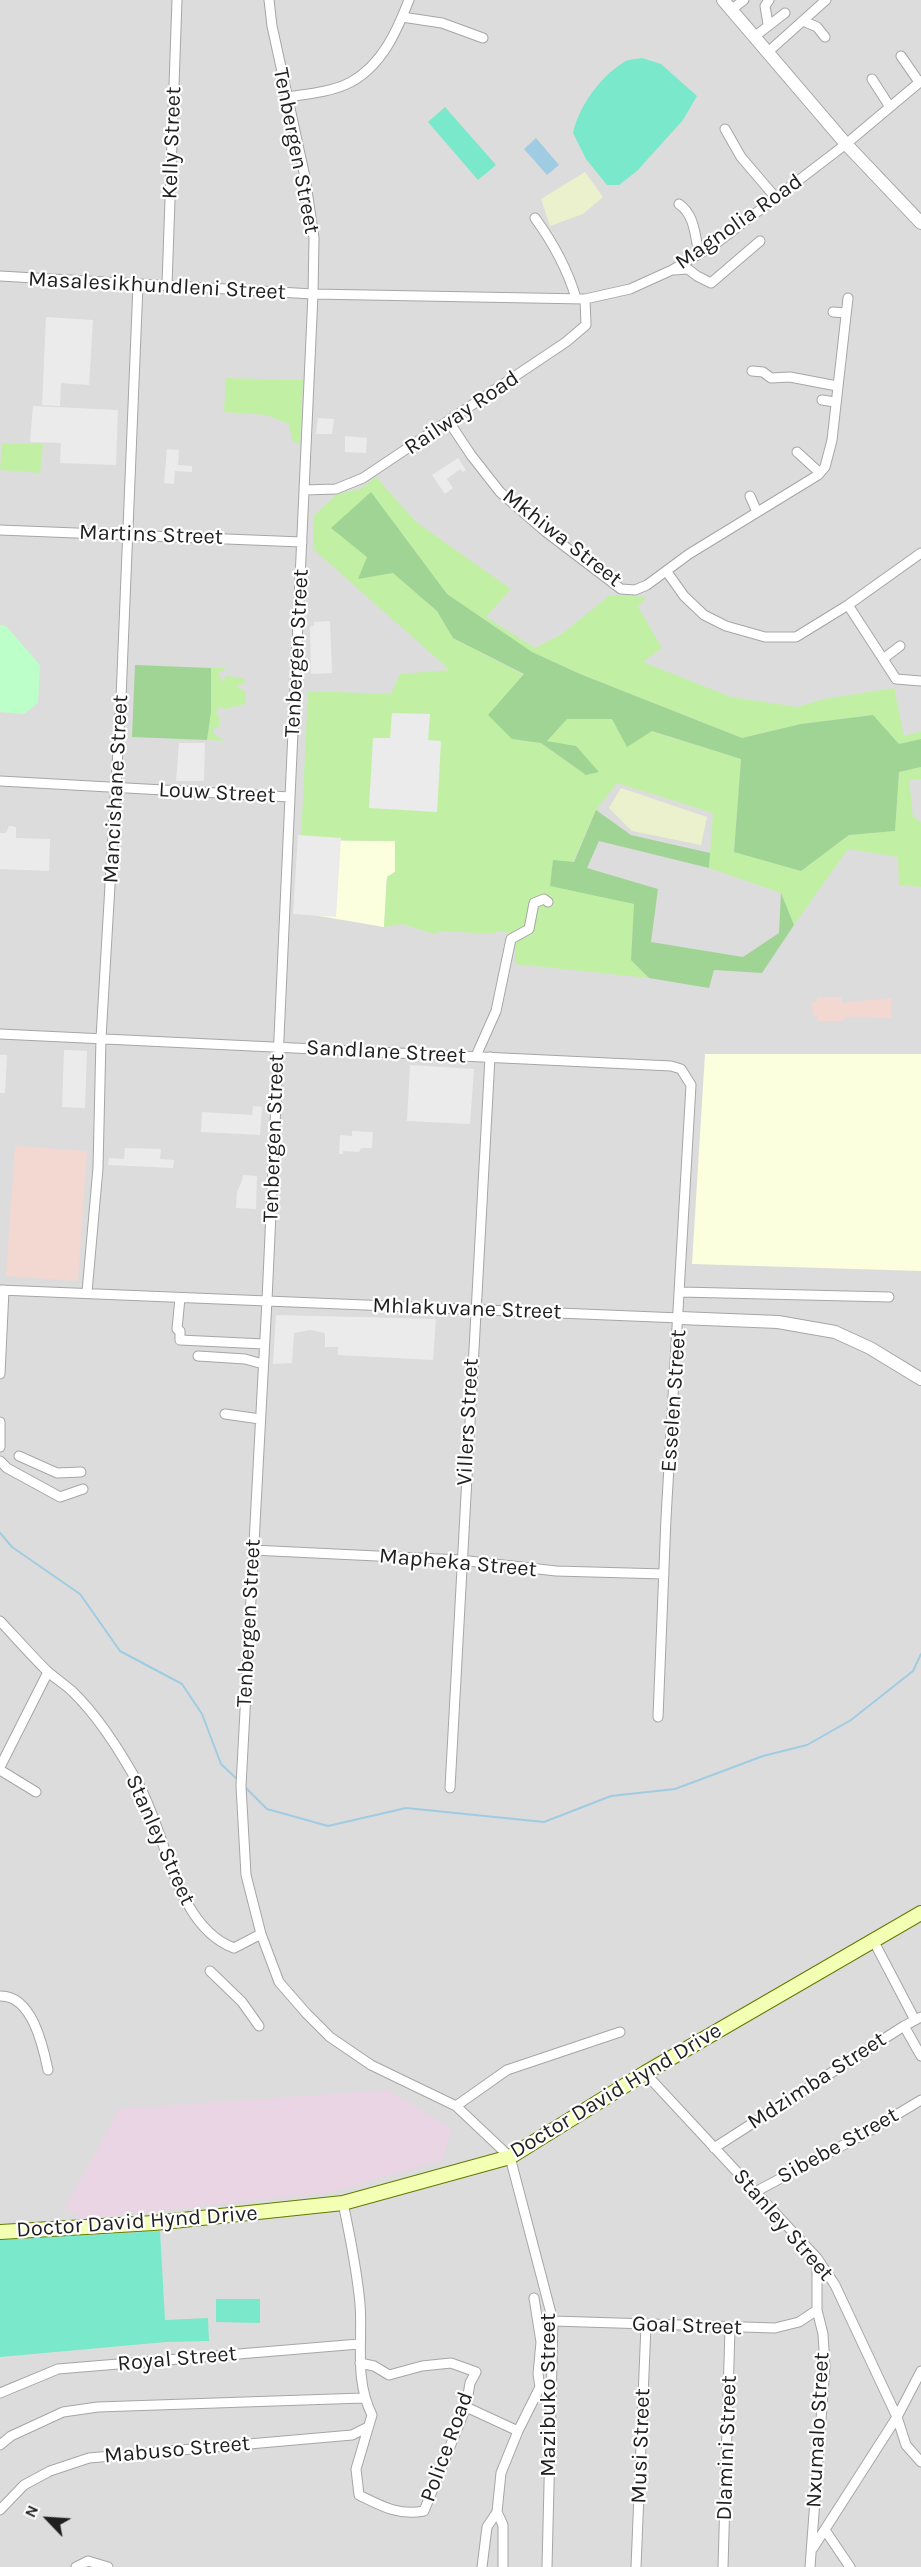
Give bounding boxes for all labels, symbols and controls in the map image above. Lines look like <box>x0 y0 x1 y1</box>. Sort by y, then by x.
street label: Tenbergen Street <box>267 66 325 236</box>
street label: Kelly Street <box>157 86 187 200</box>
street label: Magnolia Road <box>670 168 808 276</box>
street label: Masalesikhundleni Street <box>27 266 287 306</box>
street label: Railway Road <box>400 365 524 461</box>
street label: Mkhiwa Street <box>497 483 627 593</box>
street label: Martins Street <box>79 519 223 551</box>
street label: Tenbergen Street <box>279 568 315 738</box>
street label: Mancishane Street <box>98 694 134 884</box>
street label: Louw Street <box>158 777 276 809</box>
street label: Sandlane Street <box>305 1035 467 1069</box>
street label: Tenbergen Street <box>258 1053 290 1223</box>
street label: Mhlakuvane Street <box>372 1293 562 1325</box>
street label: Esselen Street <box>656 1329 692 1473</box>
street label: Villers Street <box>451 1358 485 1486</box>
street label: Tenbergen Street <box>231 1538 267 1708</box>
street label: Mapheka Street <box>378 1543 538 1583</box>
street label: Stanley Street <box>119 1771 201 1909</box>
street label: Doctor David Hynd Drive <box>506 2017 726 2165</box>
street label: Mdzimba Street <box>743 2026 891 2136</box>
street label: Sibebe Street <box>773 2102 903 2190</box>
street label: Stanley Street <box>727 2163 839 2287</box>
street label: Doctor David Hynd Drive <box>16 2200 258 2244</box>
street label: Goal Street <box>632 2311 742 2341</box>
street label: Mazibuko Street <box>536 2313 562 2477</box>
street label: Royal Street <box>116 2341 238 2377</box>
street label: Nxumalo Street <box>801 2351 835 2509</box>
street label: Dlamini Street <box>711 2375 743 2521</box>
street label: Police Road <box>415 2388 479 2506</box>
street label: Musi Street <box>626 2388 656 2504</box>
street label: Mabuso Street <box>103 2430 251 2470</box>
north arrow <box>18 2489 78 2549</box>
text: N <box>20 2502 42 2520</box>

